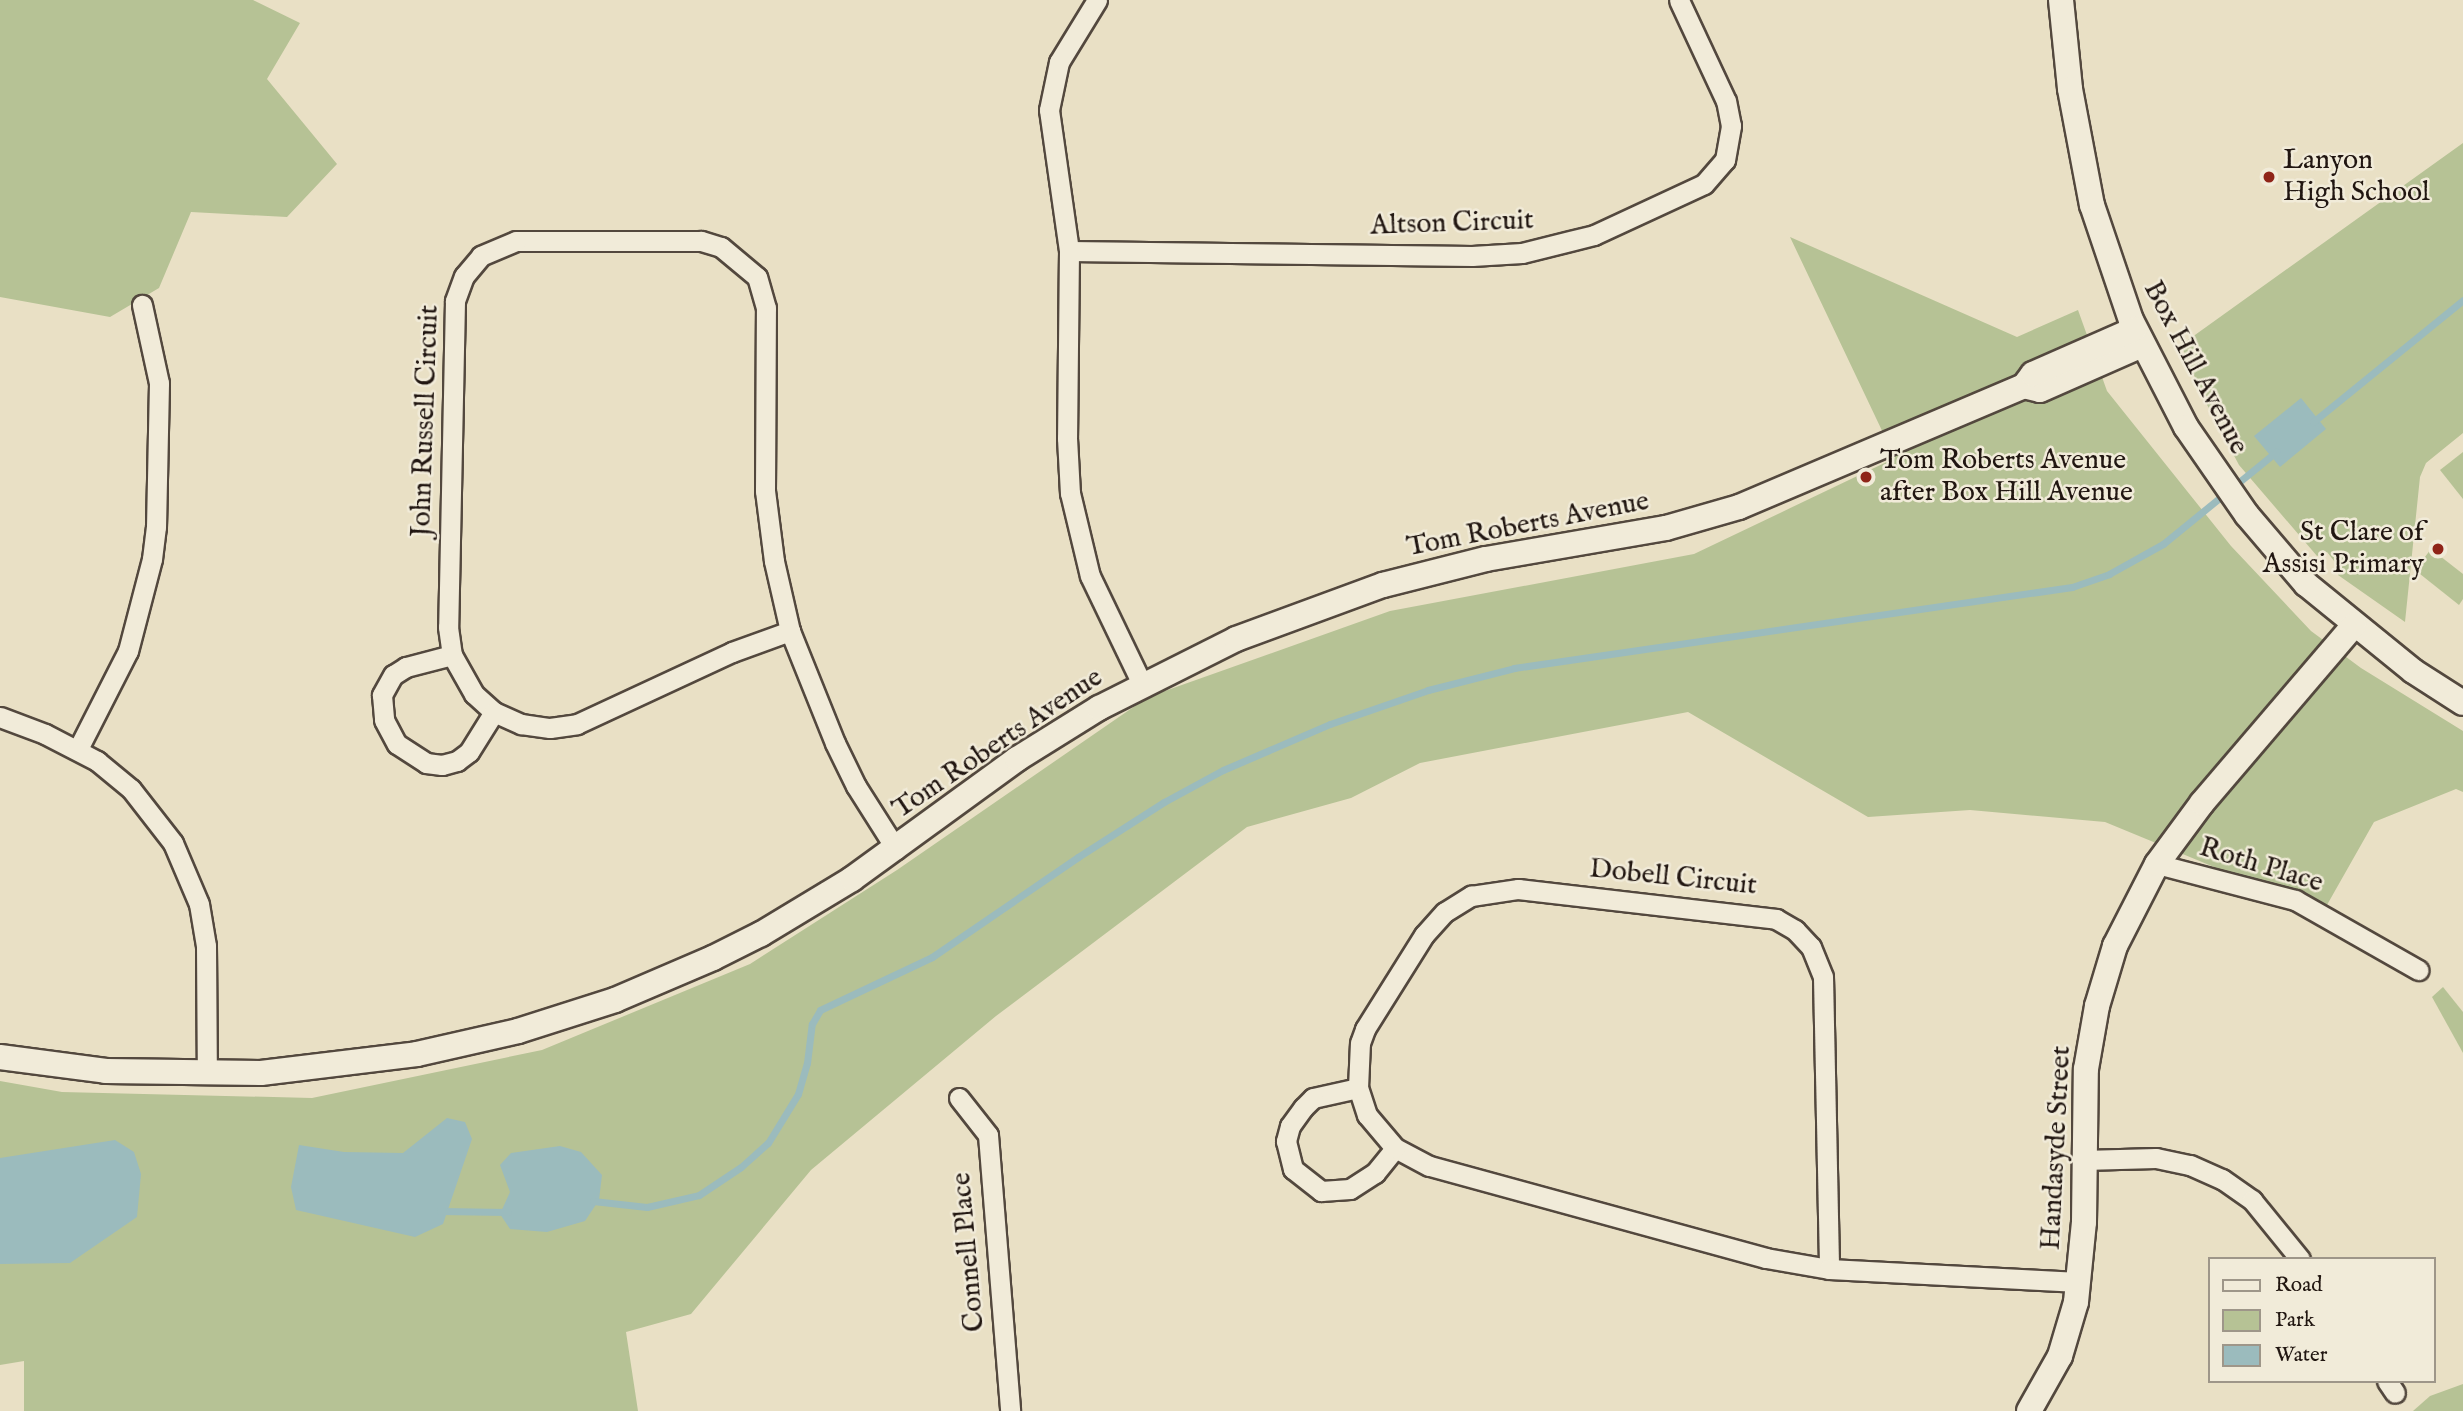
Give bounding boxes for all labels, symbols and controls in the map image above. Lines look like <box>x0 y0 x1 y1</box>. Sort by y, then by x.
place label: Lanyon High School <box>2283 144 2430 210</box>
marker: Lanyon High School <box>2261 169 2277 185</box>
street label: Altson Circuit <box>1370 204 1534 244</box>
street label: Box Hill Avenue <box>2135 276 2255 460</box>
street label: John Russell Circuit <box>405 304 447 538</box>
place label: Tom Roberts Avenue after Box Hill Avenue <box>1880 444 2133 510</box>
marker: Tom Roberts Avenue after Box Hill Avenue <box>1858 469 1874 485</box>
street label: Tom Roberts Avenue <box>1404 485 1652 565</box>
place label: St Clare of Assisi Primary <box>2263 516 2424 582</box>
marker: St Clare of Assisi Primary <box>2430 541 2446 557</box>
street label: Tom Roberts Avenue <box>887 661 1109 827</box>
street label: Roth Place <box>2195 831 2327 901</box>
street label: Dobell Circuit <box>1588 853 1758 903</box>
street label: Handasyde Street <box>2035 1045 2079 1251</box>
street label: Connell Place <box>945 1171 993 1333</box>
legend <box>2208 1257 2435 1383</box>
text: Road <box>2275 1272 2322 1299</box>
text: Park <box>2275 1307 2315 1334</box>
text: Water <box>2275 1342 2327 1369</box>

